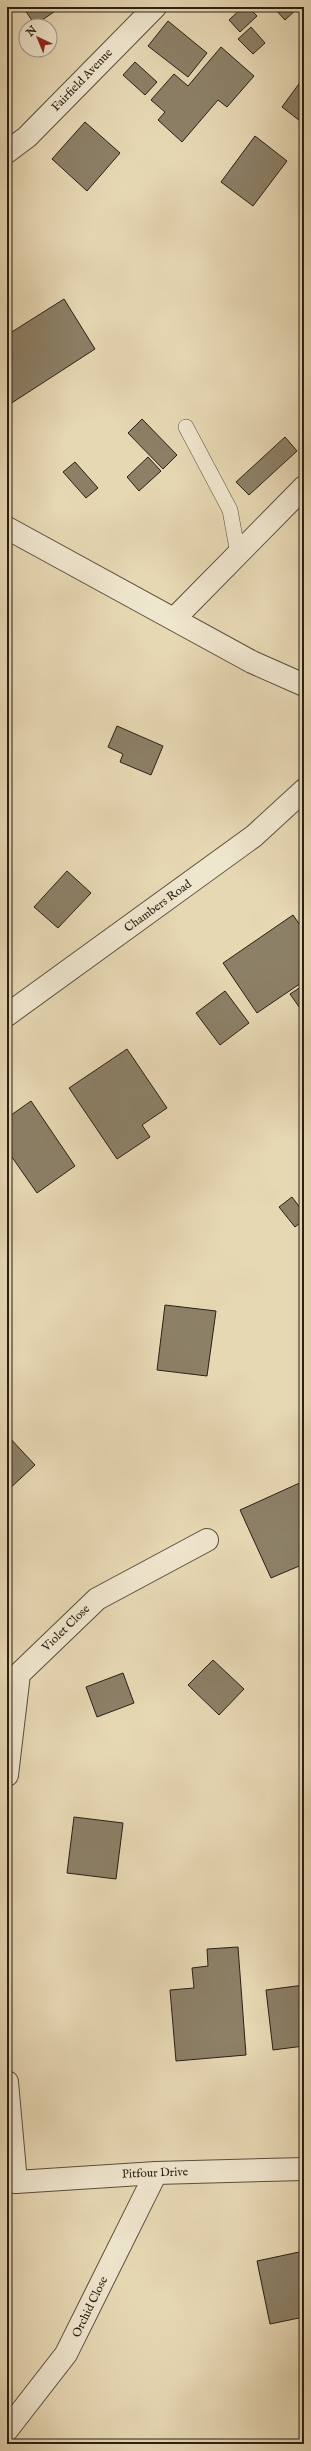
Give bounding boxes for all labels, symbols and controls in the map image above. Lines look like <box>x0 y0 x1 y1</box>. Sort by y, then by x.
north arrow <box>18 18 58 58</box>
text: N <box>23 23 40 41</box>
street label: Fairfield Avenue <box>48 45 116 115</box>
street label: Chambers Road <box>121 876 195 935</box>
street label: Violet Close <box>38 1601 93 1655</box>
street label: Pitfour Drive <box>122 2164 189 2182</box>
street label: Orchid Close <box>69 2274 111 2340</box>

